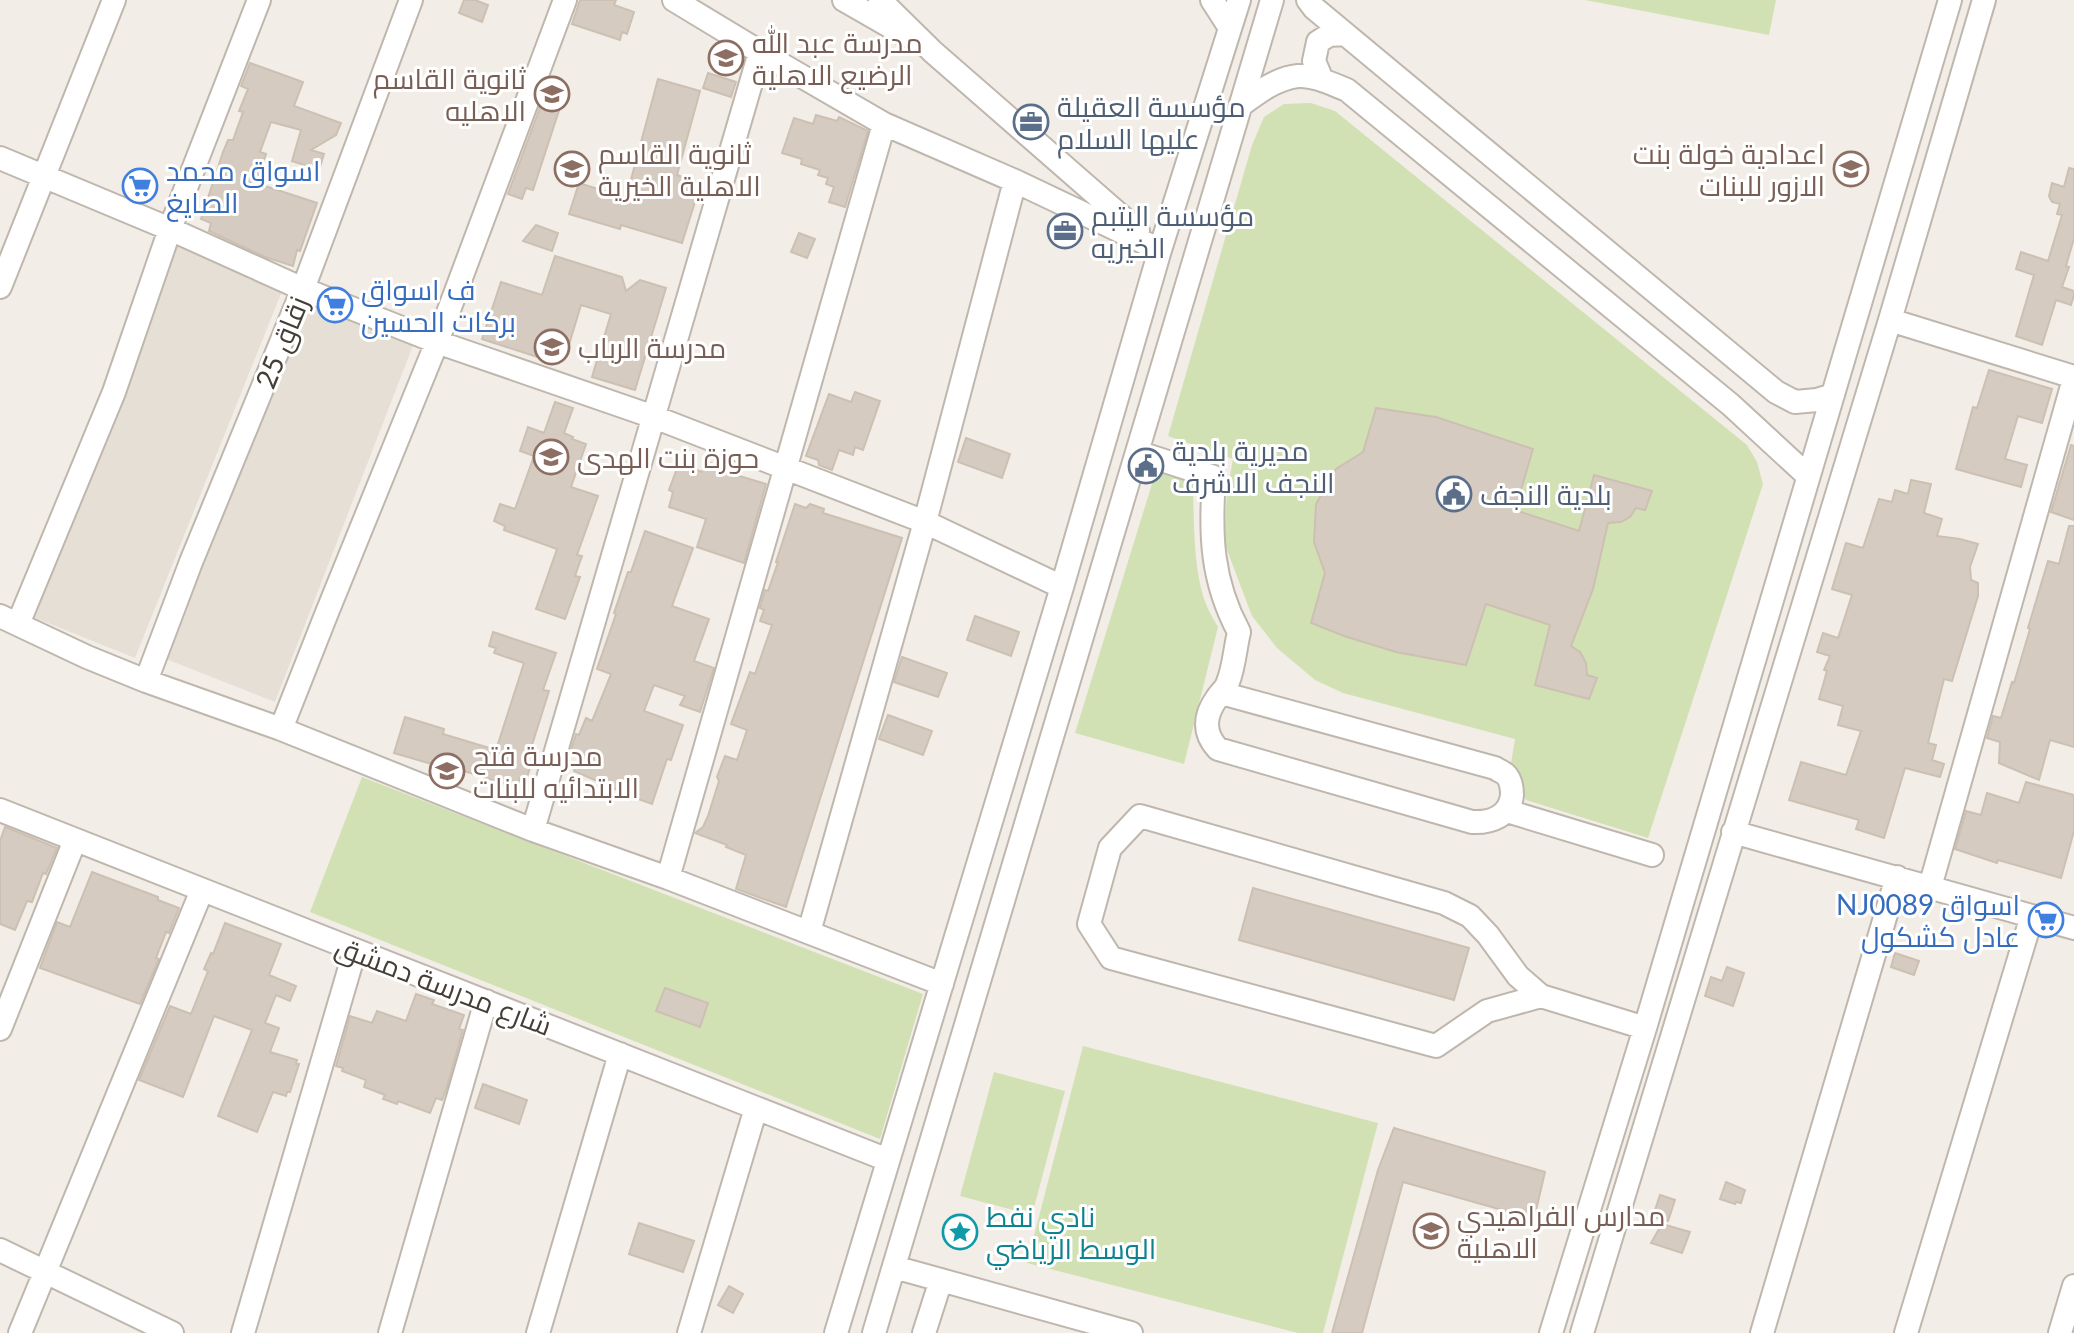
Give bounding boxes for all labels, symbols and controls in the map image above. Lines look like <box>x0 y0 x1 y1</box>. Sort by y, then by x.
place label: مدرسة عبد الله الرضيع الاهلية <box>752 25 923 94</box>
school or university icon: مدرسة عبد الله الرضيع الاهلية <box>707 39 745 77</box>
place label: ثانوية القاسم الاهليه <box>373 61 527 127</box>
school or university icon: ثانوية القاسم الاهليه <box>533 75 571 113</box>
place label: مؤسسة العقيلة عليها السلام <box>1057 89 1246 159</box>
office icon: مؤسسة العقيلة عليها السلام <box>1012 103 1050 141</box>
place label: ثانوية القاسم الاهلية الخيرية <box>598 136 761 202</box>
place label: اعدادية خولة بنت الازور للبنات <box>1633 136 1825 202</box>
school or university icon: ثانوية القاسم الاهلية الخيرية <box>553 150 591 188</box>
school or university icon: اعدادية خولة بنت الازور للبنات <box>1832 150 1870 188</box>
place label: اسواق محمد الصايغ <box>166 153 320 222</box>
supermarket icon: اسواق محمد الصايغ <box>121 167 159 205</box>
place label: مؤسسة اليتبم الخيريه <box>1091 198 1254 264</box>
office icon: مؤسسة اليتبم الخيريه <box>1046 212 1084 250</box>
place label: ف اسواق بركات الحسين <box>361 272 516 339</box>
supermarket icon: ف اسواق بركات الحسين <box>316 286 354 324</box>
street label: زقاق 25 <box>247 291 316 393</box>
school or university icon: مدرسة الرباب <box>533 328 571 366</box>
place label: مدرسة الرباب <box>578 330 726 364</box>
place label: مديرية بلدية النجف الاشرف <box>1172 433 1335 499</box>
school or university icon: حوزة بنت الهدى <box>532 438 570 476</box>
place label: حوزة بنت الهدى <box>577 440 759 475</box>
public building icon: مديرية بلدية النجف الاشرف <box>1127 447 1165 485</box>
public building icon: بلدية النجف <box>1435 475 1473 513</box>
place label: بلدية النجف <box>1480 477 1612 511</box>
place label: مدرسة فتح الابتدائيه للبنات <box>473 738 639 804</box>
school or university icon: مدرسة فتح الابتدائيه للبنات <box>428 752 466 790</box>
place label: NJ0089 اسواق عادل كشكول <box>1836 887 2020 954</box>
supermarket icon: NJ0089 اسواق عادل كشكول <box>2027 901 2065 939</box>
street label: شارع مدرسة دمشق <box>330 928 557 1045</box>
place label: مدارس الفراهيدي الاهلية <box>1457 1198 1666 1264</box>
place label: نادي نفط الوسط الرياضي <box>986 1199 1156 1270</box>
school or university icon: مدارس الفراهيدي الاهلية <box>1412 1212 1450 1250</box>
place icon: نادي نفط الوسط الرياضي <box>941 1213 979 1251</box>

